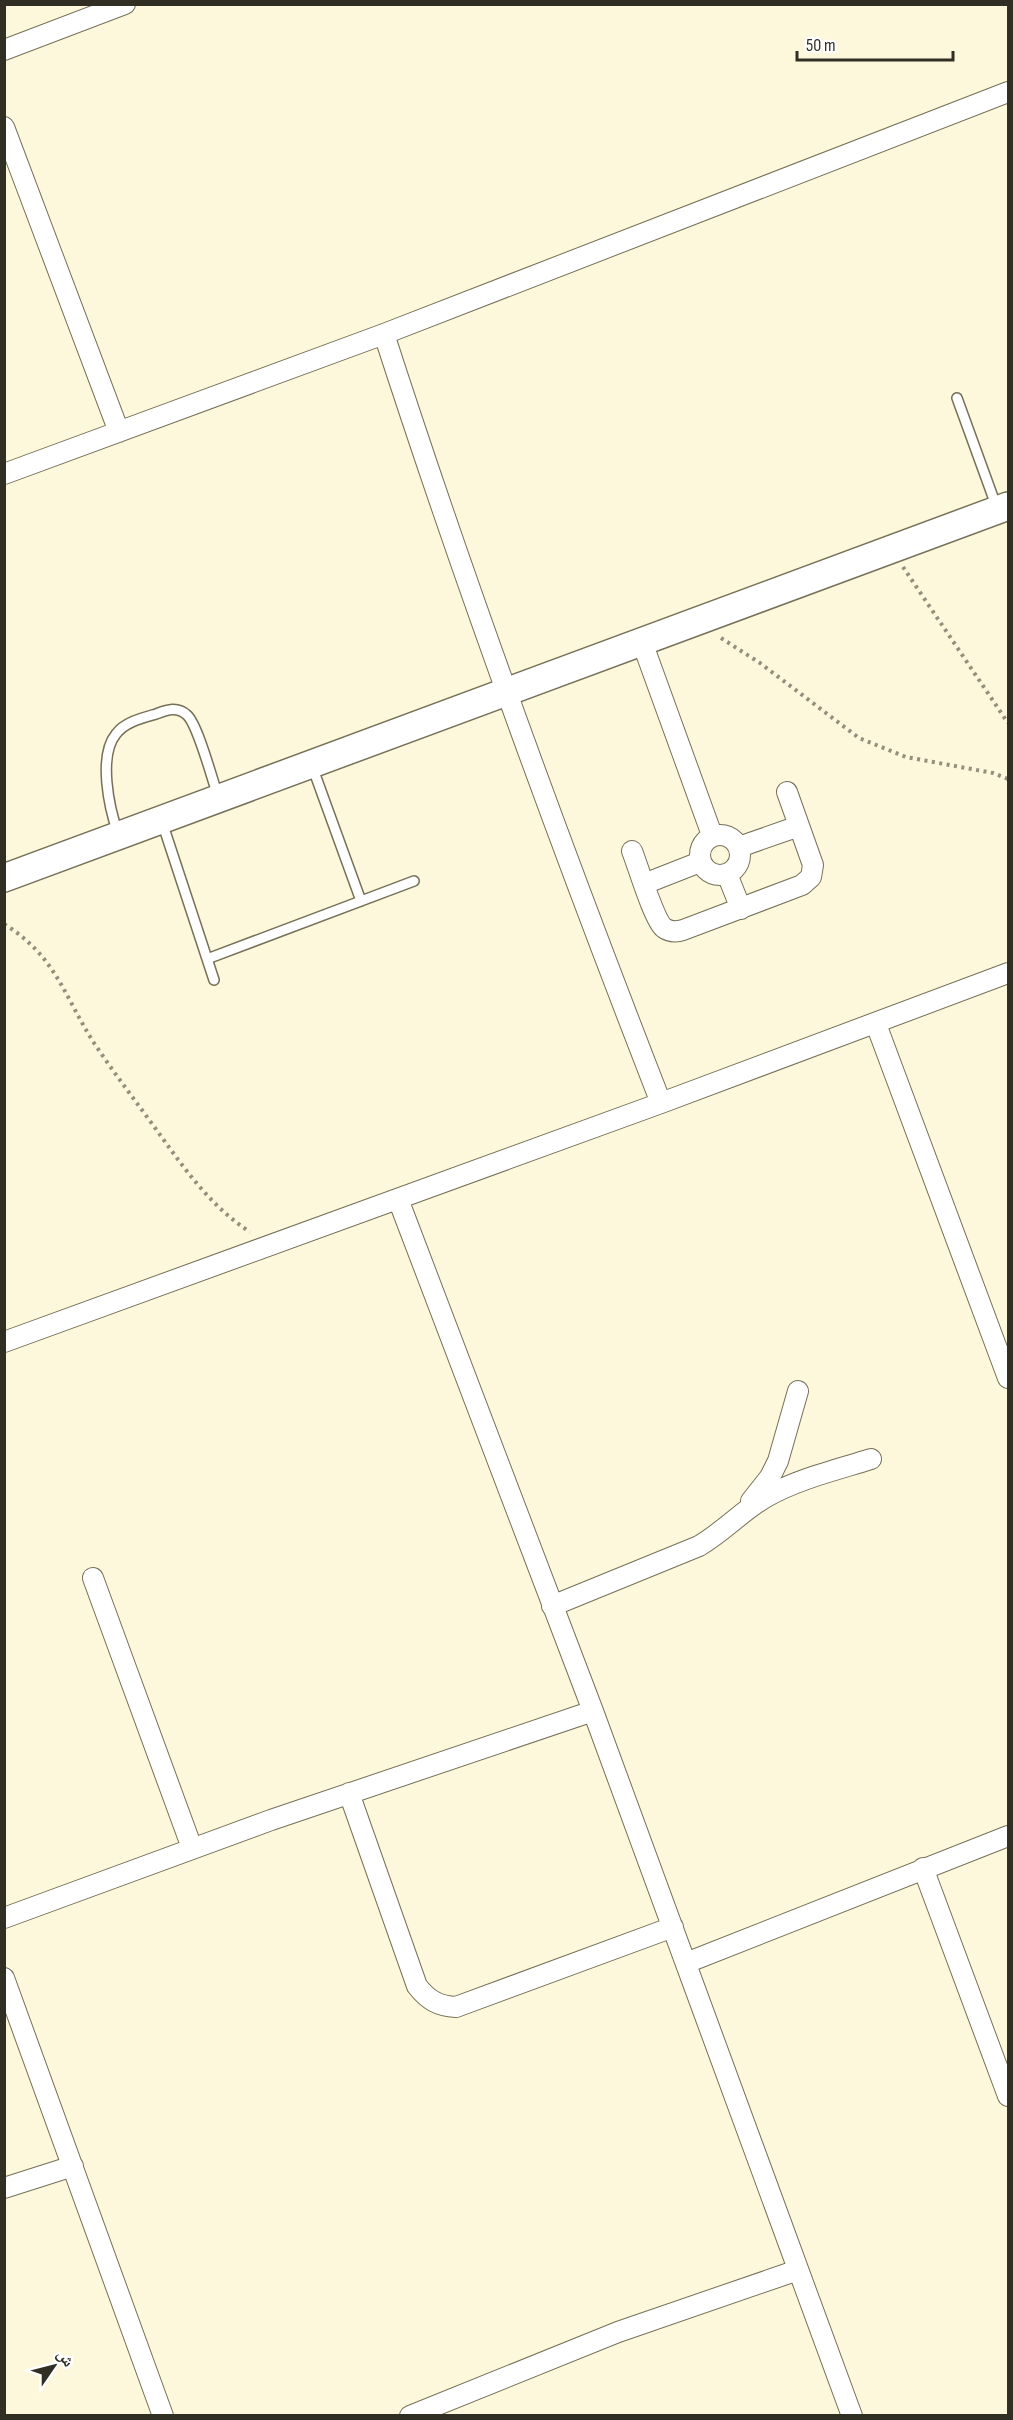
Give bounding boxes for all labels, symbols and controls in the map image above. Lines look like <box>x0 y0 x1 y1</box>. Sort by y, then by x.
scale bar <box>797 24 953 62</box>
text: 50 m <box>806 35 836 56</box>
north arrow <box>24 2336 84 2396</box>
text: ش <box>52 2346 78 2371</box>

